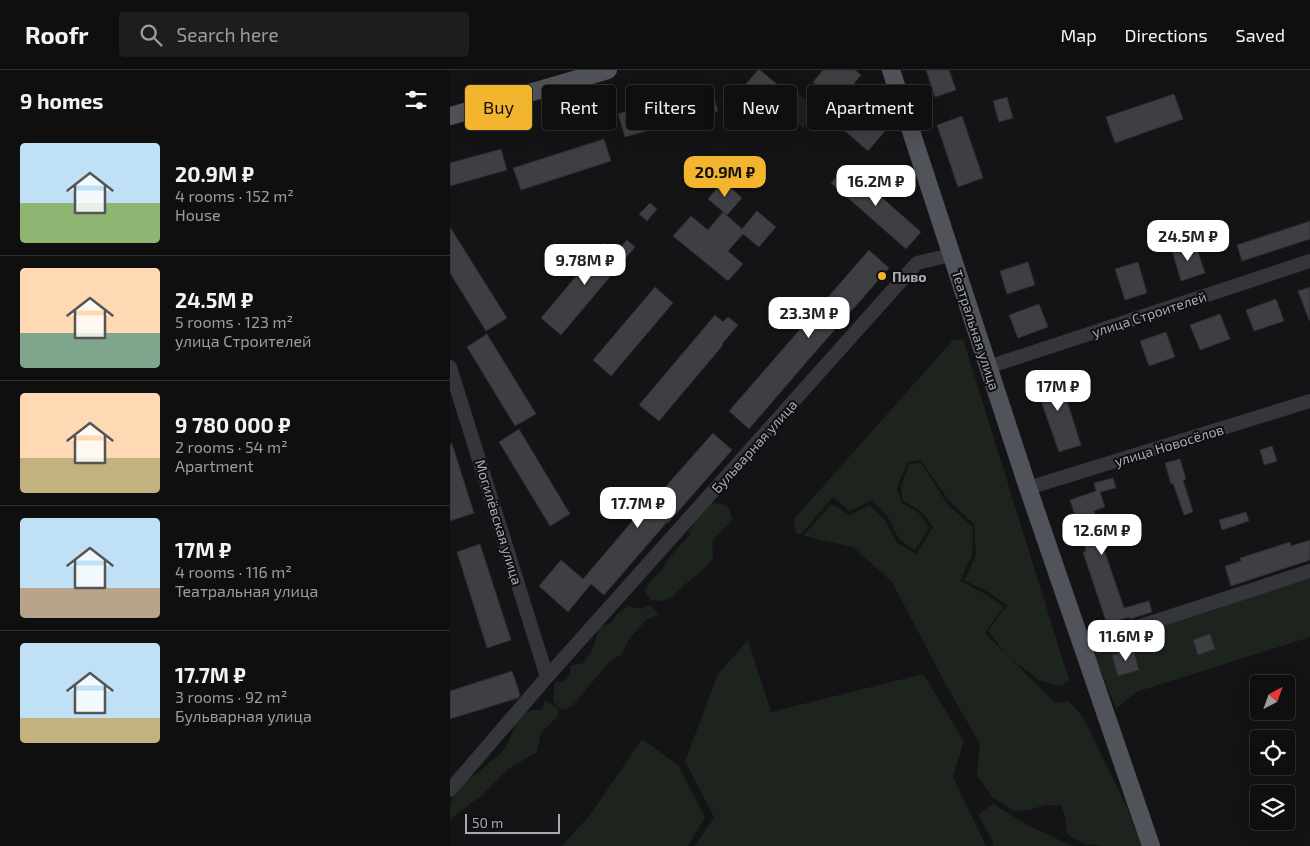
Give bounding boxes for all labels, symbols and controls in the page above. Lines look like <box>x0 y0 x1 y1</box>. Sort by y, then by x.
search box <box>119 12 469 57</box>
text: Roofr <box>25 20 89 49</box>
icon: search <box>137 21 165 49</box>
text: Search here <box>177 23 279 46</box>
text: Map <box>1060 24 1097 46</box>
text: Directions <box>1125 24 1208 46</box>
text: Saved <box>1236 24 1285 46</box>
chip: Buy <box>465 85 532 130</box>
chip: Rent <box>542 85 616 130</box>
chip: Filters <box>626 85 714 130</box>
chip: New <box>724 85 797 130</box>
chip: Apartment <box>807 85 932 130</box>
icon: filters <box>402 86 430 114</box>
text: 9 homes <box>20 88 103 113</box>
pin: 20.9M ₽ <box>679 156 771 198</box>
text: 20.9M ₽ <box>175 161 254 186</box>
text: 20.9M ₽ <box>695 162 755 181</box>
icon: home <box>60 163 120 223</box>
pin: 16.2M ₽ <box>830 164 922 207</box>
text: 16.2M ₽ <box>847 171 905 190</box>
text: 4 rooms · 152 m² <box>175 186 294 205</box>
text: House <box>175 205 221 224</box>
pin: 24.5M ₽ <box>1142 220 1234 262</box>
text: 24.5M ₽ <box>1158 226 1218 245</box>
pin: 9.78M ₽ <box>539 244 631 286</box>
text: 9.78M ₽ <box>556 250 614 269</box>
place label: Пиво <box>892 268 927 285</box>
street label: Театральная улица <box>949 268 1003 392</box>
marker: Пиво <box>876 270 888 282</box>
text: 24.5M ₽ <box>175 287 253 312</box>
street label: улица Строителей <box>1090 287 1208 341</box>
icon: home <box>60 288 120 348</box>
pin: 23.3M ₽ <box>763 296 855 339</box>
text: 23.3M ₽ <box>780 303 838 322</box>
text: 5 rooms · 123 m² <box>175 312 293 331</box>
text: улица Строителей <box>175 331 311 350</box>
pin: 17M ₽ <box>1023 370 1093 412</box>
text: 17M ₽ <box>1037 376 1079 395</box>
street label: Бульварная улица <box>708 396 800 496</box>
text: 9 780 000 ₽ <box>175 412 291 437</box>
icon: home <box>60 413 120 473</box>
street label: улица Новосёлов <box>1112 420 1226 470</box>
text: 2 rooms · 54 m² <box>175 437 288 456</box>
text: Apartment <box>175 456 254 475</box>
street label: Могилёвская улица <box>472 457 526 587</box>
pin: 17.7M ₽ <box>592 486 684 529</box>
text: 17.7M ₽ <box>611 493 665 512</box>
pin: 12.6M ₽ <box>1056 514 1148 556</box>
text: 12.6M ₽ <box>1073 520 1131 539</box>
text: 17M ₽ <box>175 537 231 562</box>
icon: home <box>60 538 120 598</box>
text: 4 rooms · 116 m² <box>175 562 292 581</box>
text: Театральная улица <box>175 581 318 600</box>
pin: 11.6M ₽ <box>1080 620 1172 662</box>
text: 11.6M ₽ <box>1099 626 1153 645</box>
text: 17.7M ₽ <box>175 662 246 687</box>
icon: home <box>60 663 120 723</box>
north arrow <box>1250 675 1295 720</box>
map controls <box>1250 675 1295 830</box>
text: 3 rooms · 92 m² <box>175 687 287 706</box>
text: Бульварная улица <box>175 706 312 725</box>
button: locate <box>1250 730 1295 775</box>
button: layers <box>1250 785 1295 830</box>
scale bar <box>465 811 560 834</box>
text: 50 m <box>472 814 503 831</box>

